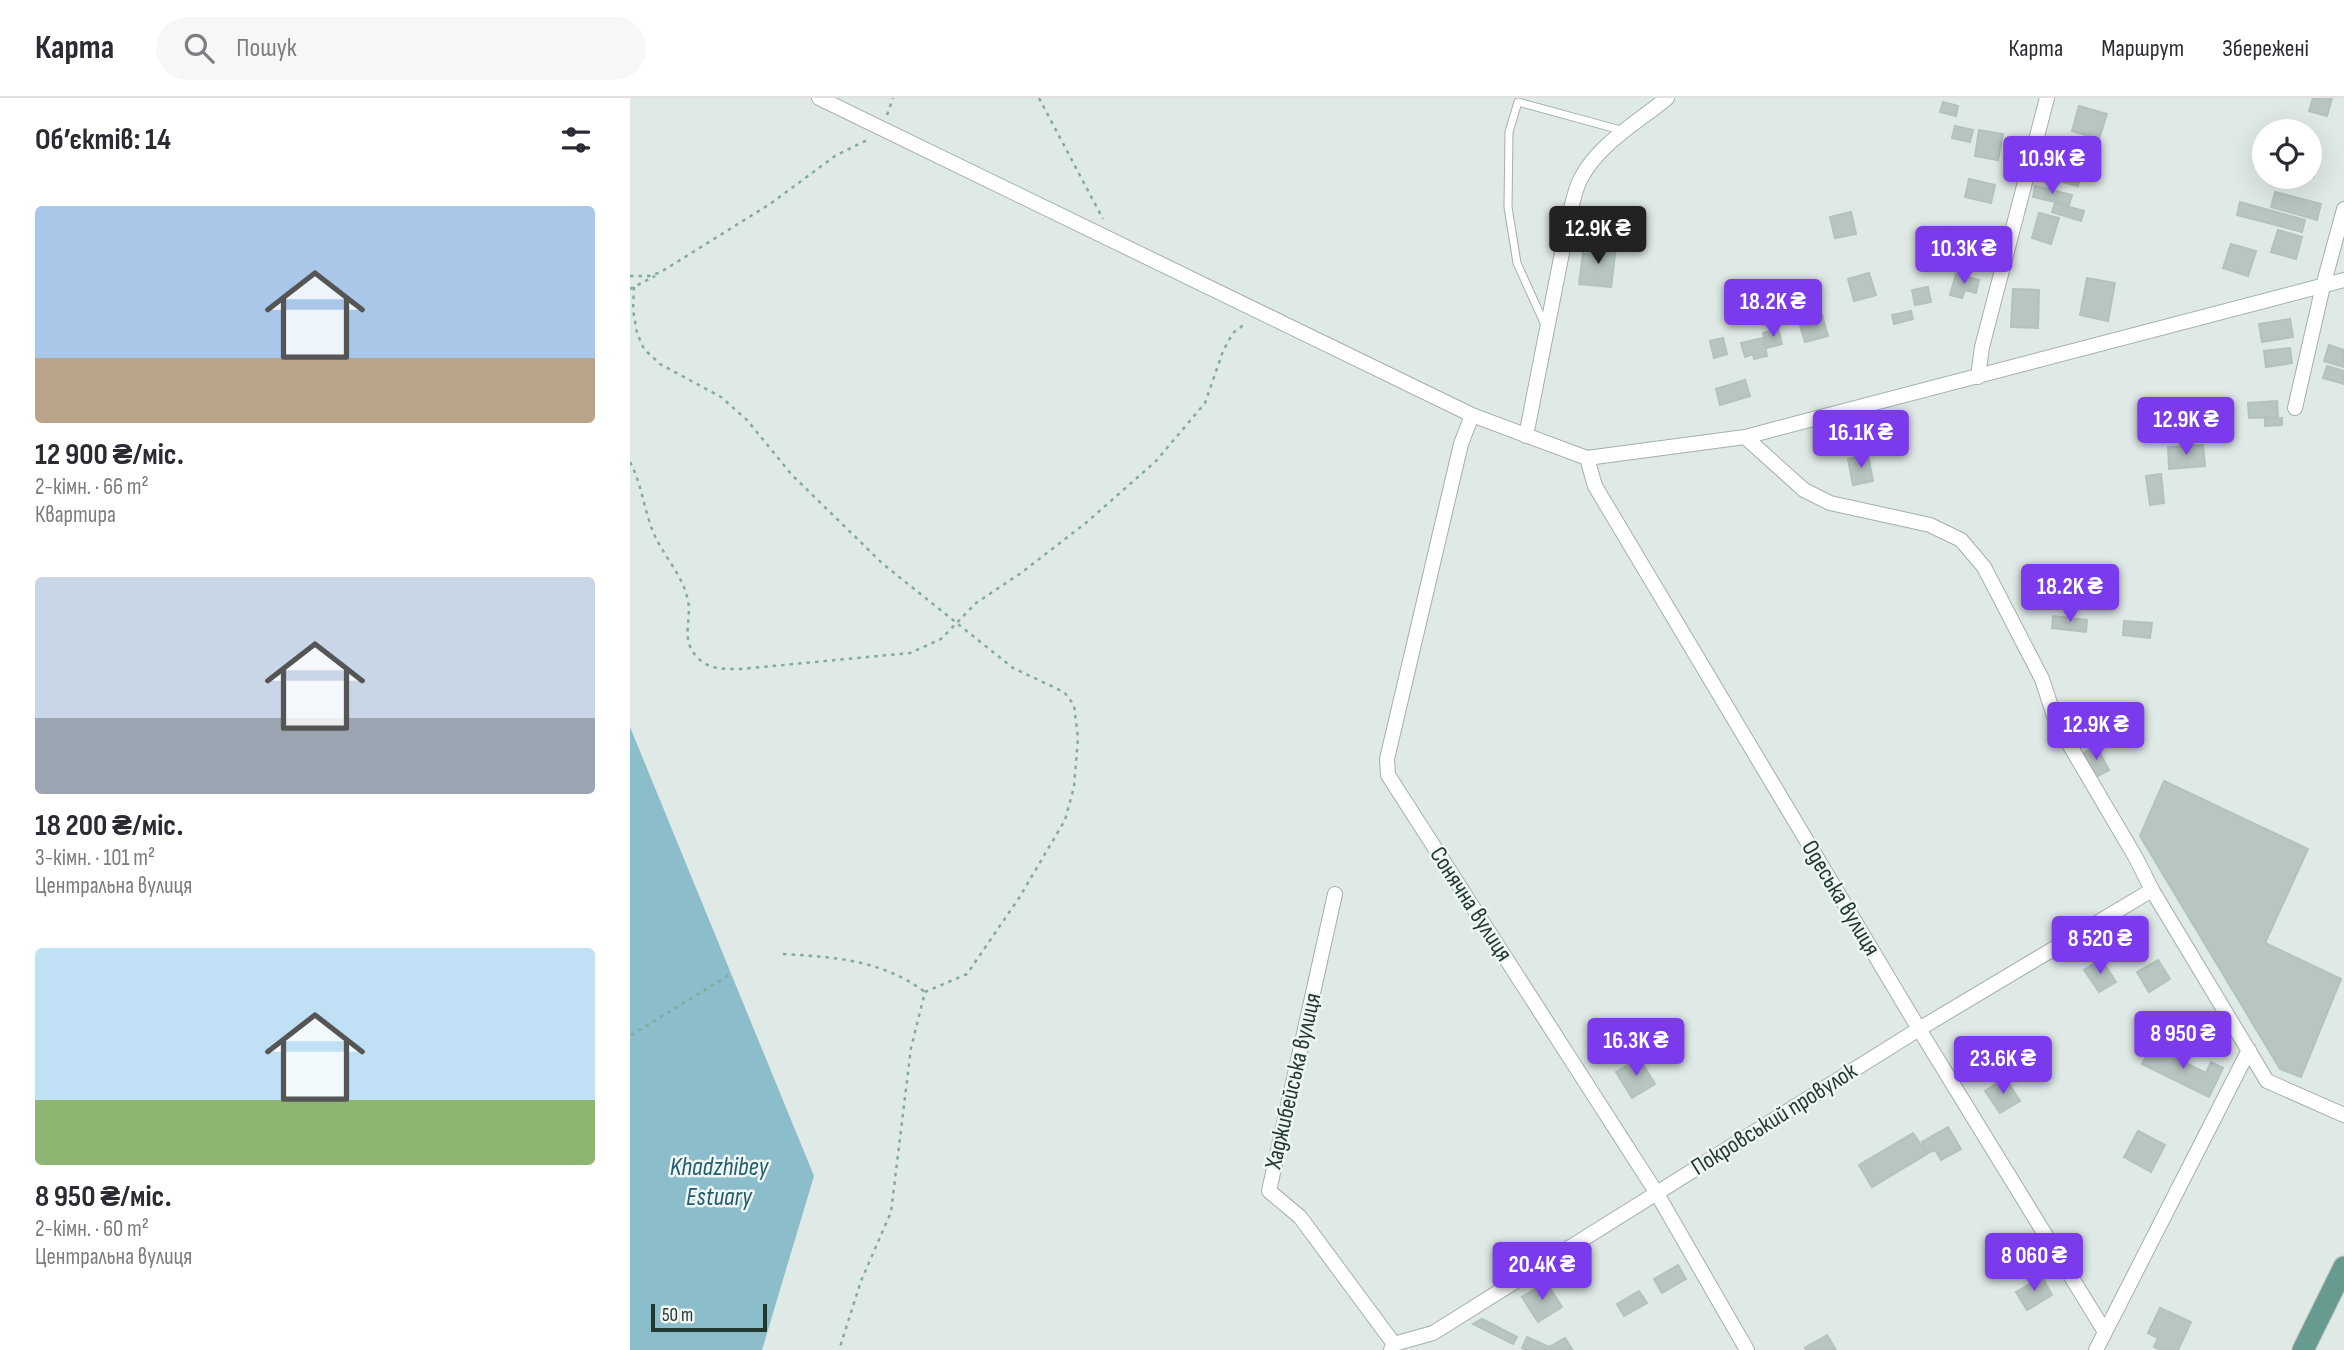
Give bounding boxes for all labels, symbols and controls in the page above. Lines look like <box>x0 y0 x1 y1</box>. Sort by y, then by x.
search box <box>156 17 646 80</box>
text: Карта <box>35 28 114 68</box>
icon: search <box>180 29 218 67</box>
text: Пошук <box>236 33 297 64</box>
text: Карта <box>2009 34 2063 63</box>
text: Маршрут <box>2101 34 2184 63</box>
text: Збережені <box>2222 34 2309 63</box>
map controls <box>2252 119 2322 189</box>
button: locate <box>2252 119 2322 189</box>
icon: filters <box>557 121 595 159</box>
text: Об’єктів: 14 <box>35 122 171 158</box>
pin: 10.9K ₴ <box>1987 136 2117 196</box>
text: 10.9K ₴ <box>2019 145 2085 173</box>
pin: 12.9K ₴ <box>1533 206 1663 266</box>
text: 12.9K ₴ <box>1565 215 1631 243</box>
pin: 10.3K ₴ <box>1899 226 2029 286</box>
text: 10.3K ₴ <box>1931 235 1997 263</box>
icon: home <box>252 252 378 378</box>
pin: 18.2K ₴ <box>1708 280 1838 339</box>
text: 18.2K ₴ <box>1740 288 1806 316</box>
pin: 12.9K ₴ <box>2121 398 2251 457</box>
text: 12.9K ₴ <box>2153 406 2219 434</box>
pin: 16.1K ₴ <box>1796 410 1926 470</box>
text: 16.1K ₴ <box>1829 419 1893 447</box>
text: 12 900 ₴/міс. <box>35 437 184 473</box>
text: 2-кімн. · 66 m² <box>35 473 149 501</box>
text: Квартира <box>35 501 116 529</box>
pin: 18.2K ₴ <box>2005 564 2135 624</box>
text: 18.2K ₴ <box>2037 573 2103 601</box>
icon: home <box>252 623 378 749</box>
pin: 12.9K ₴ <box>2031 702 2161 762</box>
text: 12.9K ₴ <box>2063 711 2129 739</box>
text: 18 200 ₴/міс. <box>35 808 183 844</box>
street label: Одеська вулиця <box>1795 835 1887 961</box>
street label: Сонячна вулиця <box>1423 841 1519 967</box>
text: 3-кімн. · 101 m² <box>35 844 155 872</box>
text: Центральна вулиця <box>35 872 192 900</box>
pin: 8 520 ₴ <box>2035 916 2165 976</box>
text: 8 520 ₴ <box>2068 925 2132 953</box>
street label: Хаджибейська вулиця <box>1258 990 1327 1173</box>
icon: home <box>252 994 378 1120</box>
pin: 8 950 ₴ <box>2118 1012 2248 1071</box>
pin: 16.3K ₴ <box>1571 1018 1701 1078</box>
text: 8 950 ₴ <box>2150 1020 2216 1048</box>
text: 16.3K ₴ <box>1603 1027 1669 1055</box>
pin: 23.6K ₴ <box>1938 1037 2068 1096</box>
text: 23.6K ₴ <box>1970 1045 2036 1073</box>
street label: Покровський провулок <box>1686 1056 1863 1182</box>
water label: Khadzhibey Estuary <box>670 1152 770 1213</box>
text: 8 950 ₴/міс. <box>35 1179 172 1215</box>
text: 2-кімн. · 60 m² <box>35 1215 149 1243</box>
pin: 8 060 ₴ <box>1969 1234 2099 1293</box>
pin: 20.4K ₴ <box>1477 1242 1607 1302</box>
text: 8 060 ₴ <box>2001 1242 2067 1270</box>
text: Центральна вулиця <box>35 1243 192 1271</box>
text: 20.4K ₴ <box>1509 1251 1575 1279</box>
scale bar <box>651 1301 766 1333</box>
text: 50 m <box>662 1304 693 1327</box>

